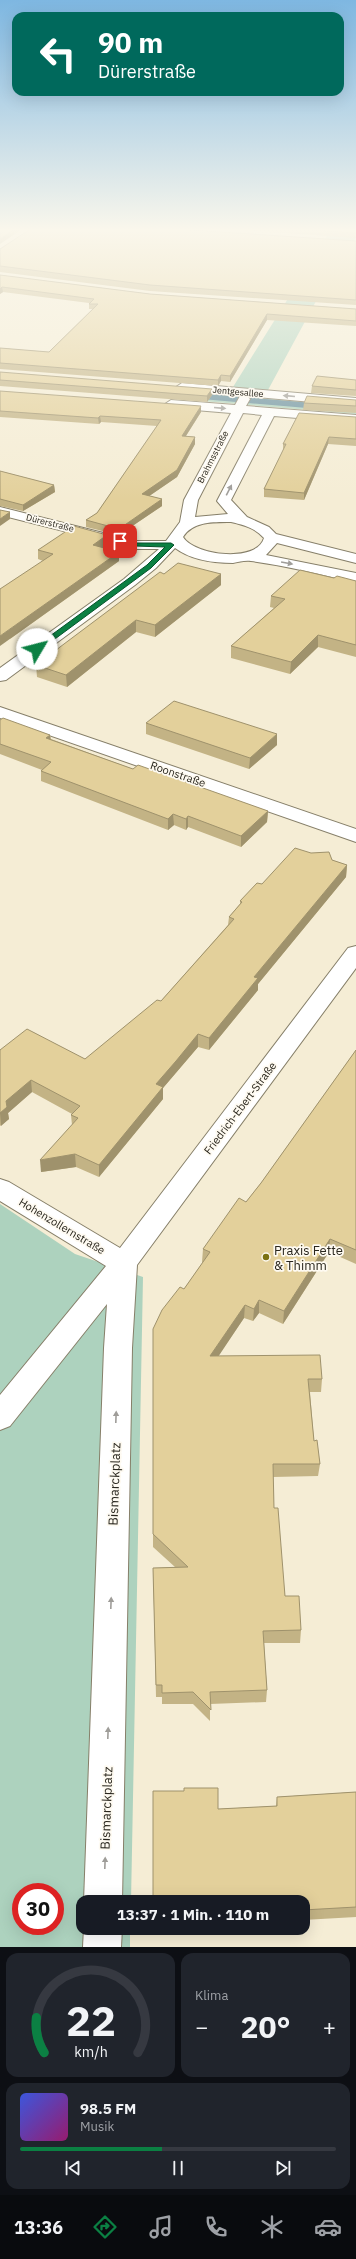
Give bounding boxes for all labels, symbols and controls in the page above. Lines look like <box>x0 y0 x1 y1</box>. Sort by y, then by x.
text: 90 m <box>98 24 163 61</box>
icon: left <box>32 28 84 80</box>
text: Dürerstraße <box>98 60 196 83</box>
street label: Jentgesallee <box>212 384 264 399</box>
one-way arrow <box>283 393 295 399</box>
one-way arrow <box>214 405 226 412</box>
street label: Brahmsstraße <box>195 429 231 485</box>
one-way arrow <box>226 484 233 496</box>
street label: Dürerstraße <box>25 511 75 534</box>
pin <box>103 524 137 558</box>
icon: arrive <box>109 530 131 552</box>
one-way arrow <box>281 560 293 566</box>
position arrow <box>16 628 58 670</box>
street label: Roonstraße <box>149 758 207 790</box>
street label: Friedrich-Ebert-Straße <box>201 1059 279 1157</box>
street label: Hohenzollernstraße <box>16 1195 108 1257</box>
place label: Praxis Fette & Thimm <box>274 1242 343 1274</box>
marker: Praxis Fette & Thimm <box>261 1252 271 1262</box>
one-way arrow <box>113 1410 119 1423</box>
street label: Bismarckplatz <box>105 1442 124 1526</box>
one-way arrow <box>108 1597 115 1609</box>
one-way arrow <box>105 1726 111 1739</box>
street label: Bismarckplatz <box>97 1766 116 1850</box>
one-way arrow <box>101 1857 108 1869</box>
speed limit sign: 30 <box>12 1883 64 1935</box>
text: 13:37 · 1 Min. · 110 m <box>117 1905 269 1924</box>
text: Klima <box>195 1987 228 2004</box>
text: 22 <box>66 1993 115 2047</box>
text: 20° <box>240 2007 291 2046</box>
text: − <box>195 2012 208 2041</box>
text: + <box>323 2012 336 2041</box>
text: km/h <box>74 2042 107 2061</box>
text: 98.5 FM <box>80 2099 136 2118</box>
text: Musik <box>80 2118 114 2135</box>
icon: previous <box>62 2157 84 2179</box>
icon: pause <box>167 2157 189 2179</box>
icon: next <box>272 2157 294 2179</box>
icon: directions <box>91 2213 119 2241</box>
icon: music <box>147 2213 175 2241</box>
icon: phone <box>202 2213 230 2241</box>
icon: climate <box>258 2213 286 2241</box>
icon: car <box>314 2213 342 2241</box>
text: 13:36 <box>14 2216 63 2239</box>

